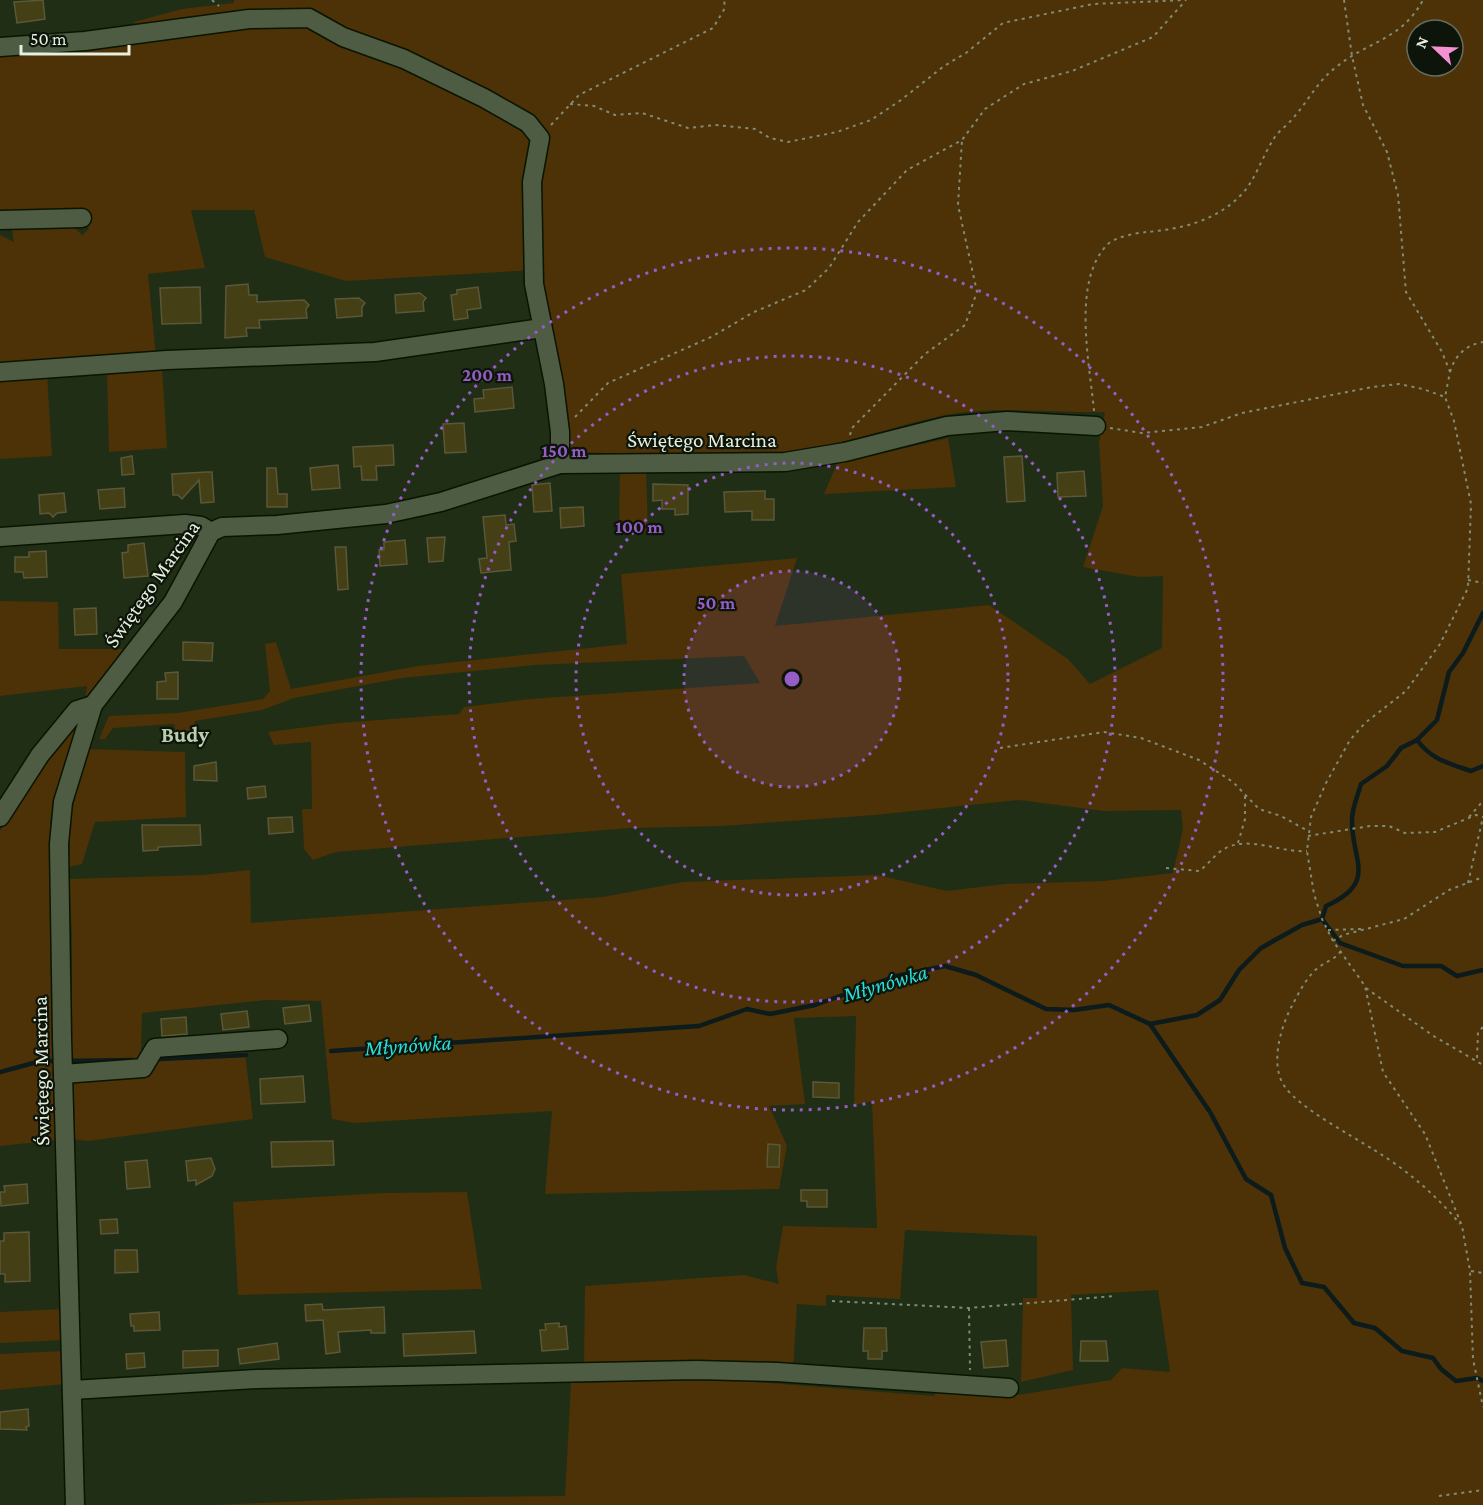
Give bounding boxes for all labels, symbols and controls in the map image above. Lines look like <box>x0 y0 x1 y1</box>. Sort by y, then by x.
scale bar <box>21 18 129 56</box>
north arrow <box>1405 18 1465 78</box>
text: 50 m <box>30 29 67 49</box>
text: N <box>1412 34 1432 51</box>
text: 200 m <box>462 365 513 385</box>
street label: Świętego Marcina <box>627 428 777 452</box>
text: 150 m <box>541 441 587 461</box>
street label: Świętego Marcina <box>99 516 205 652</box>
text: 100 m <box>615 517 663 537</box>
text: 50 m <box>697 593 736 613</box>
centre of rings <box>782 669 802 689</box>
district label: Budy <box>161 722 209 747</box>
water label: Młynówka <box>839 959 930 1007</box>
street label: Świętego Marcina <box>28 996 54 1146</box>
water label: Młynówka <box>363 1029 452 1061</box>

